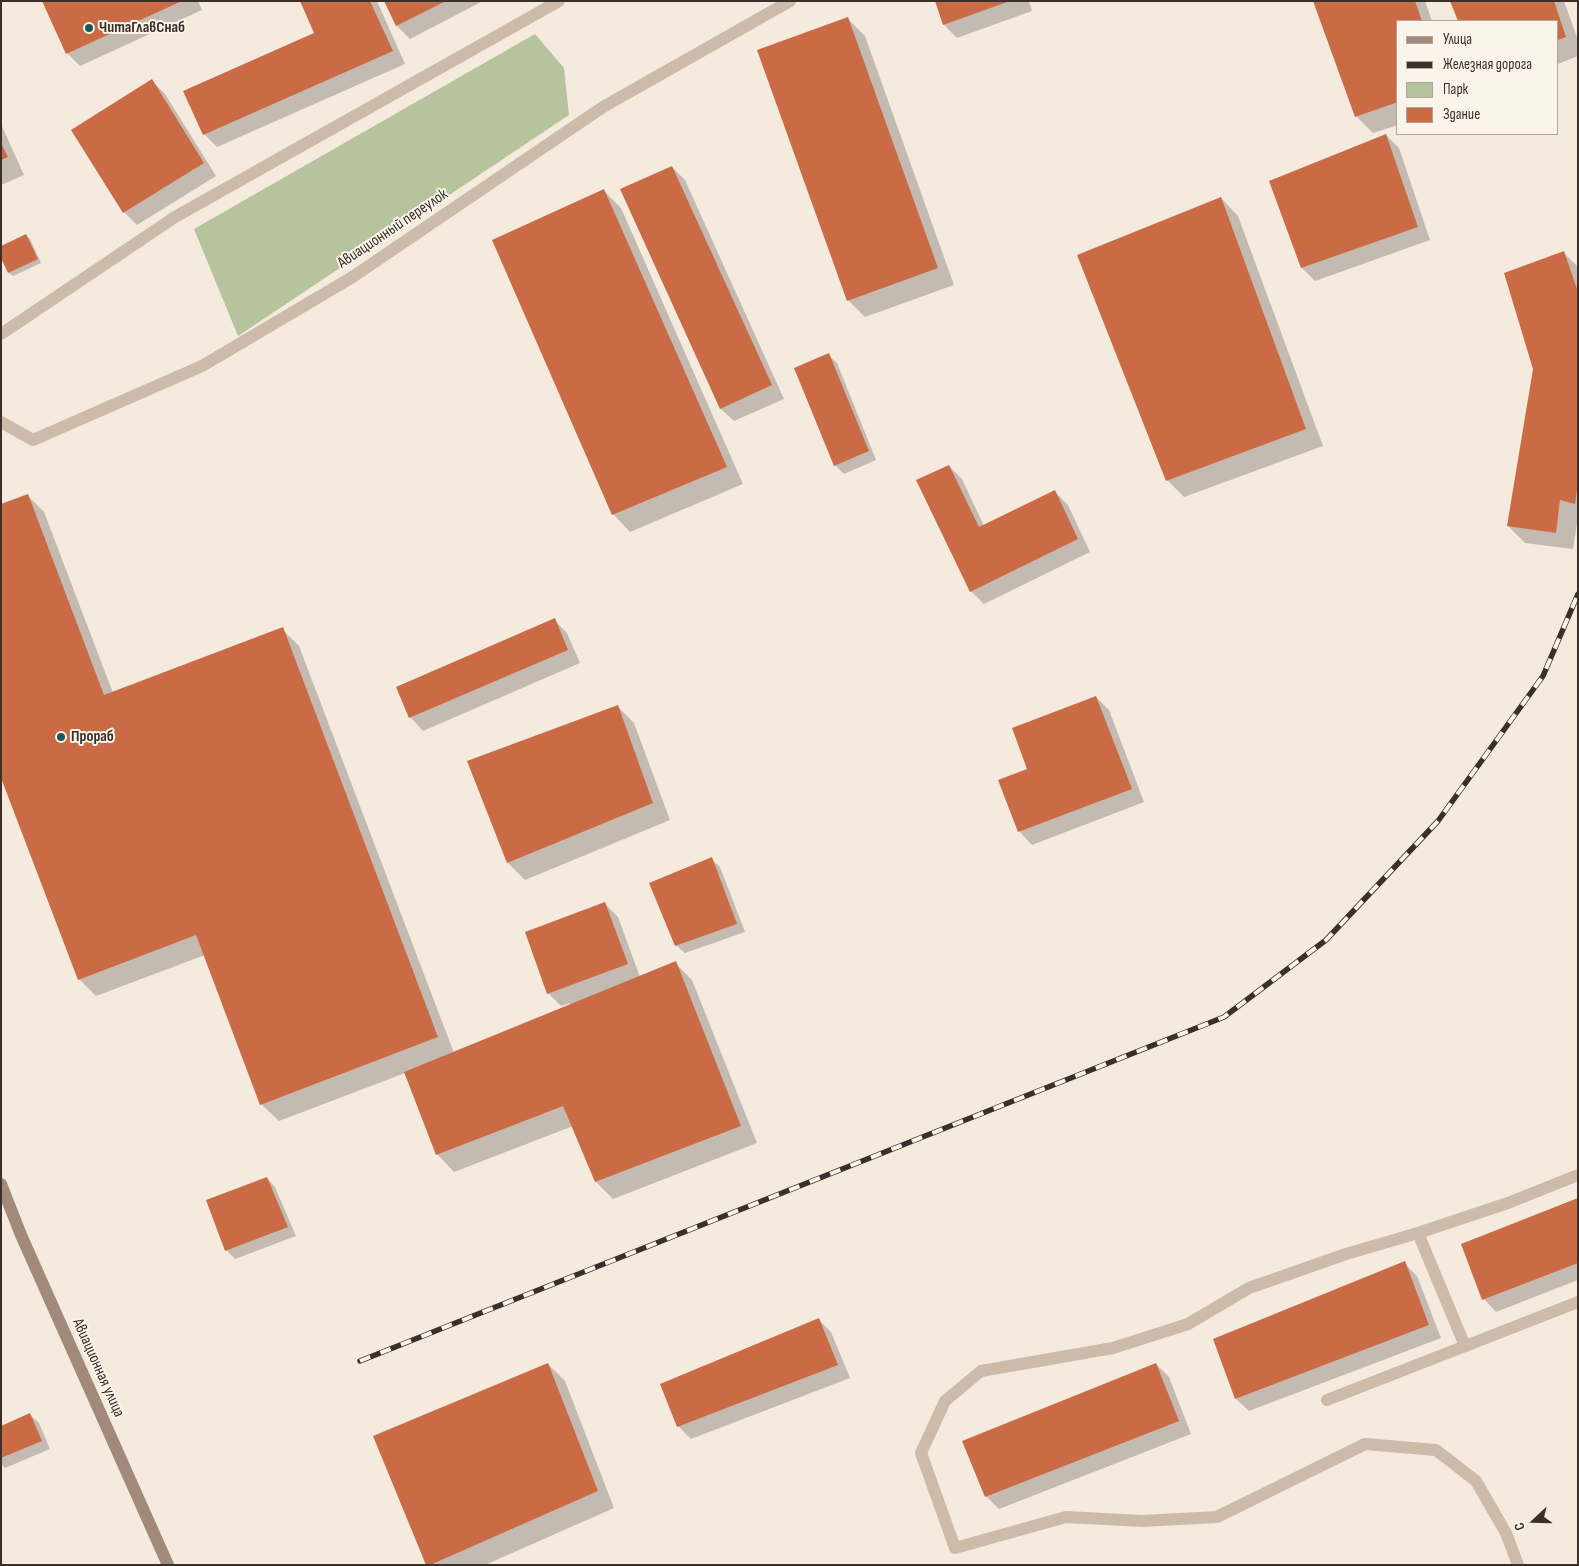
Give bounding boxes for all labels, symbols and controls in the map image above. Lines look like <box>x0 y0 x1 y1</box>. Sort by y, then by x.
place label: ЧитаГлавСнаб <box>99 18 185 38</box>
legend <box>1396 20 1559 135</box>
marker: ЧитаГлавСнаб <box>83 22 95 34</box>
text: Улица <box>1443 30 1472 49</box>
text: Железная дорога <box>1443 55 1532 74</box>
text: Парк <box>1443 80 1468 99</box>
text: Здание <box>1443 105 1480 124</box>
street label: Авиационный переулок <box>334 185 452 273</box>
place label: Прораб <box>71 727 114 747</box>
marker: Прораб <box>55 731 67 743</box>
street label: Авиационная улица <box>68 1316 128 1420</box>
north arrow <box>1509 1496 1559 1546</box>
text: С <box>1510 1520 1529 1533</box>

